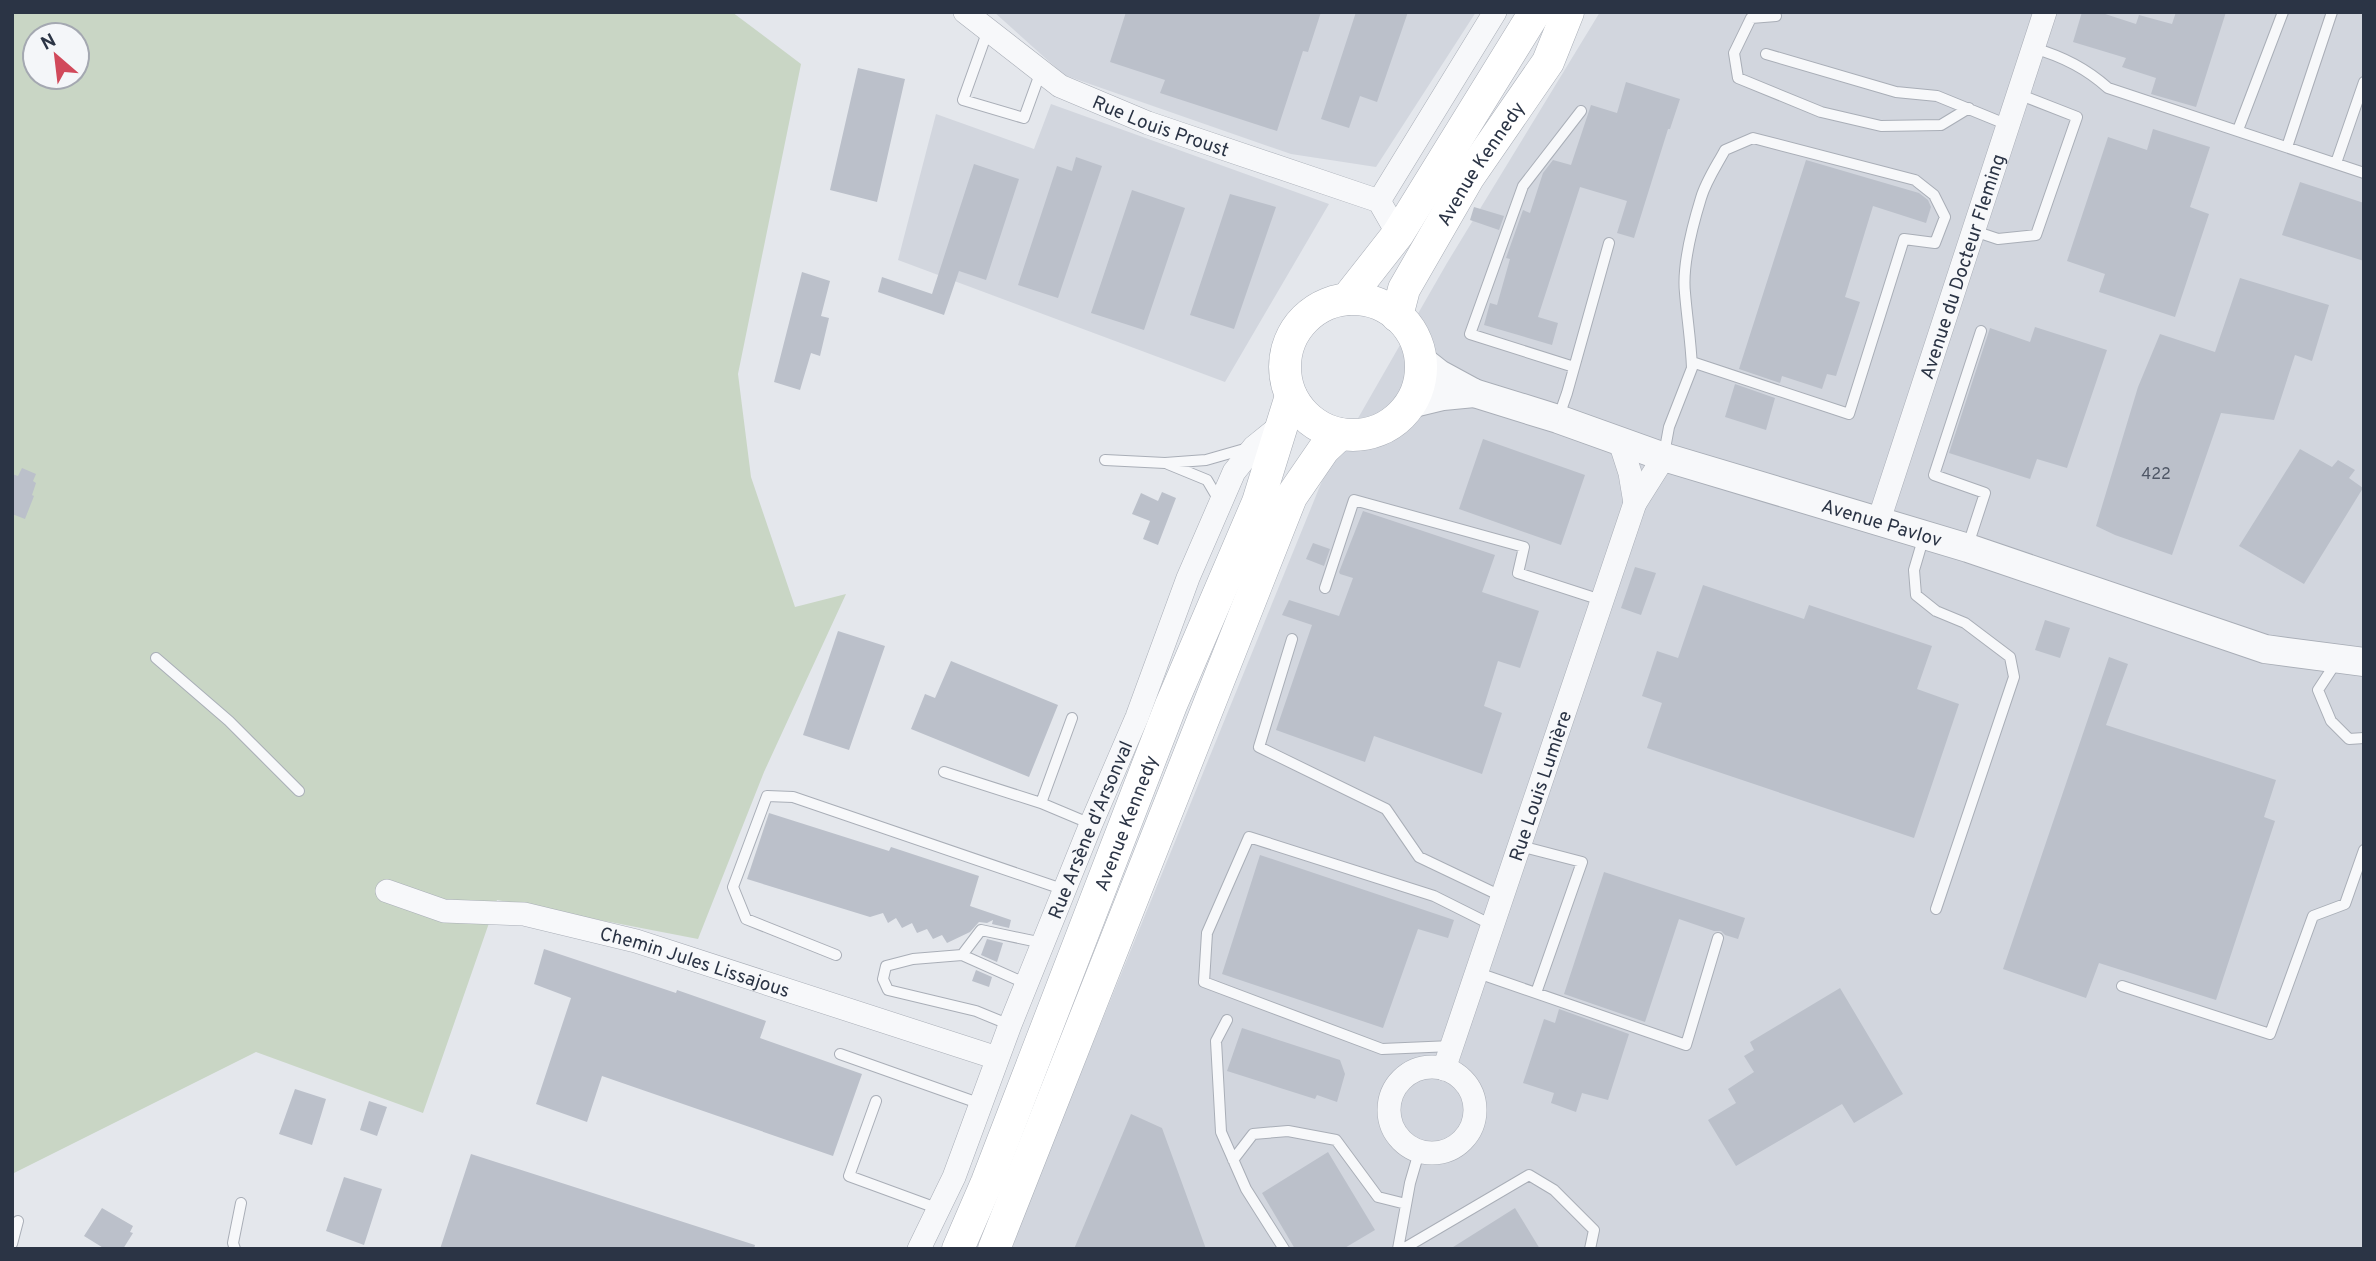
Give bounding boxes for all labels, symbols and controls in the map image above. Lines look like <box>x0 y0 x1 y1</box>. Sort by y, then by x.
north arrow <box>21 21 91 91</box>
text: N <box>37 29 61 57</box>
street label: Rue Louis Proust <box>1088 91 1232 163</box>
street label: Avenue Kennedy <box>1433 98 1531 231</box>
street label: Avenue du Docteur Fleming <box>1916 151 2012 383</box>
house number: 422 <box>2141 465 2171 485</box>
street label: Avenue Pavlov <box>1818 495 1945 554</box>
street label: Rue Louis Lumière <box>1505 708 1578 865</box>
street label: Rue Arsène d'Arsonval <box>1044 738 1139 923</box>
street label: Avenue Kennedy <box>1090 752 1164 895</box>
street label: Chemin Jules Lissajous <box>597 923 793 1004</box>

